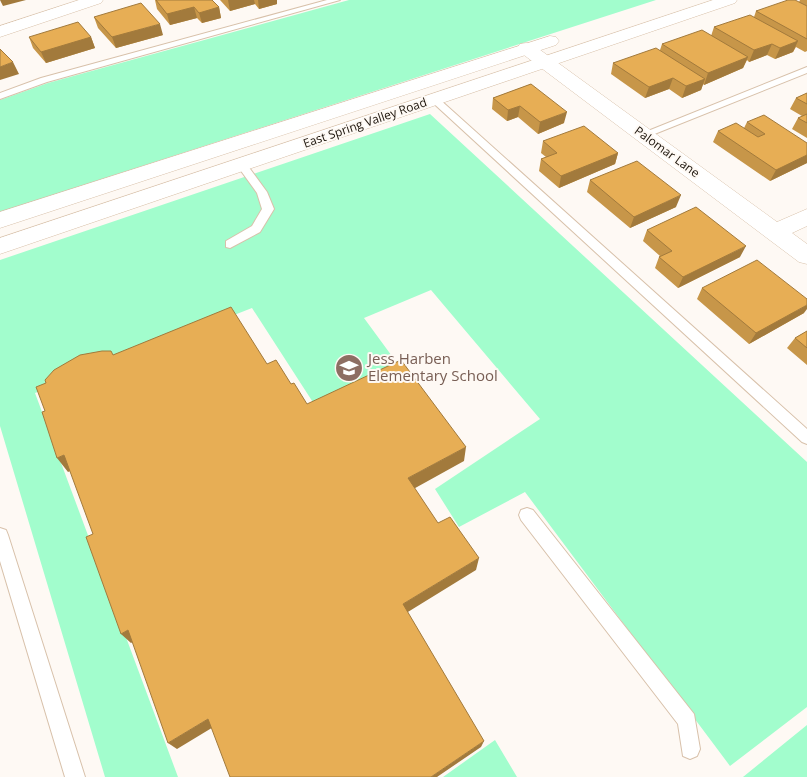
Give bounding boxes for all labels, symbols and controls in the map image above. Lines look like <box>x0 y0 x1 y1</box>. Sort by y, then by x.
street label: East Spring Valley Road <box>301 93 429 152</box>
street label: Palomar Lane <box>631 122 704 181</box>
place label: Jess Harben Elementary School <box>366 348 498 385</box>
school or university icon: Jess Harben Elementary School <box>334 353 364 383</box>

